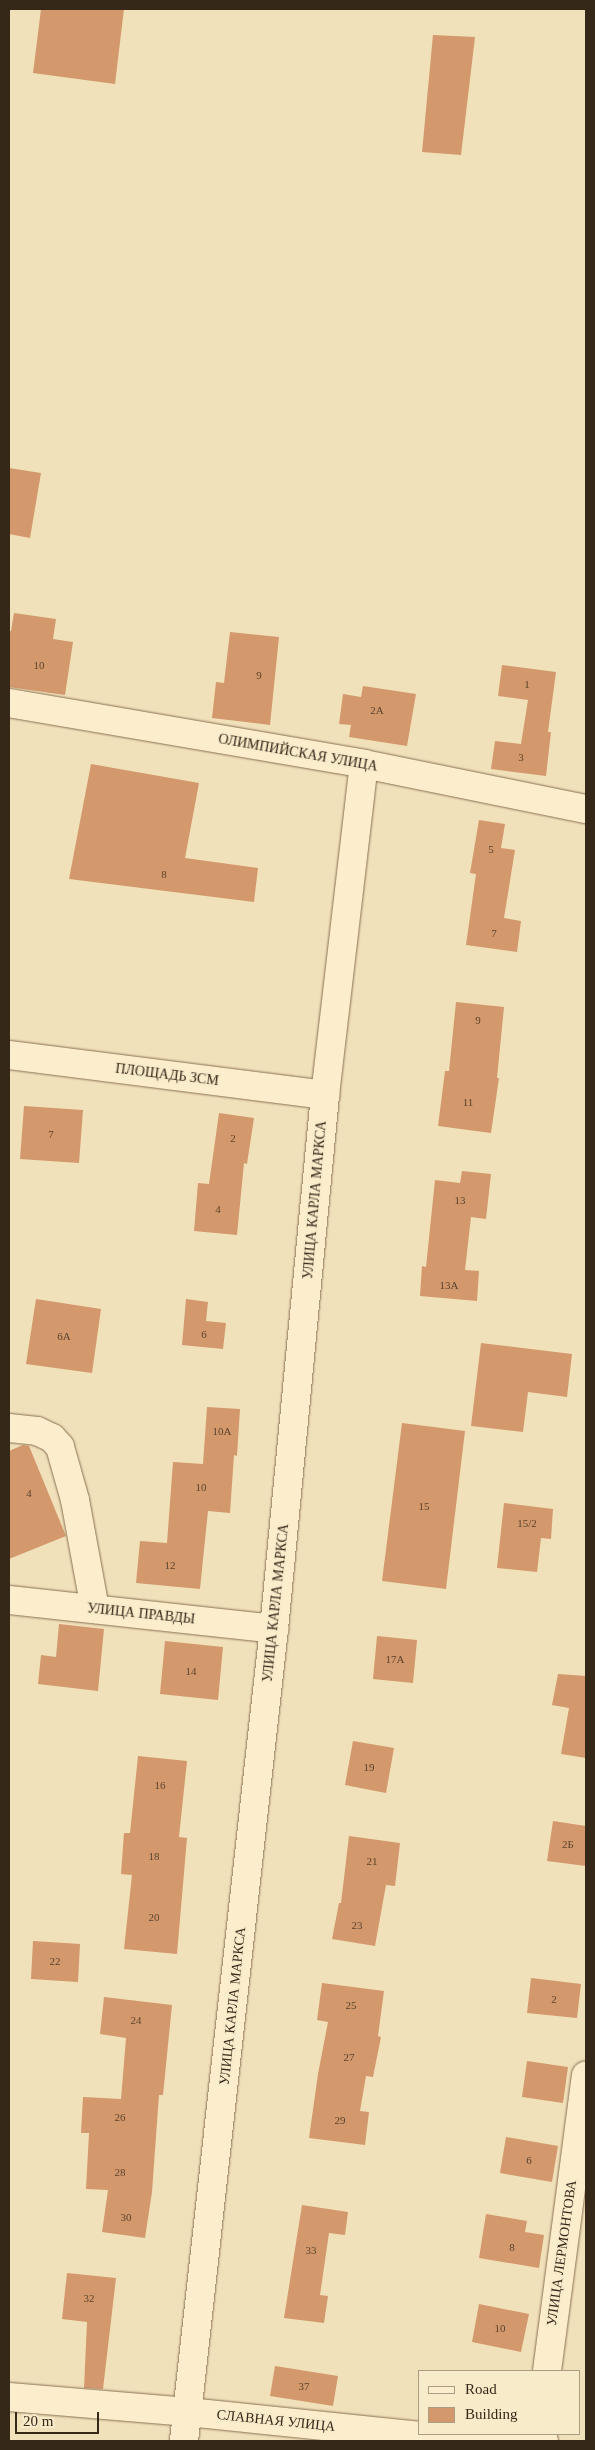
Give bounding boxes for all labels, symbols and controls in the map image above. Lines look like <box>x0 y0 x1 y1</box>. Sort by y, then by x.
house number: 10 <box>34 658 44 672</box>
house number: 9 <box>256 668 262 682</box>
house number: 1 <box>524 677 530 691</box>
house number: 2А <box>370 703 384 717</box>
street label: ОЛИМПИЙСКАЯ УЛИЦА <box>217 731 379 775</box>
house number: 3 <box>518 750 524 764</box>
house number: 5 <box>488 842 494 856</box>
house number: 8 <box>161 867 167 881</box>
house number: 7 <box>491 926 497 940</box>
house number: 9 <box>475 1013 481 1027</box>
street label: ПЛОЩАДЬ ЗСМ <box>114 1060 220 1090</box>
house number: 11 <box>463 1095 473 1109</box>
street label: УЛИЦА КАРЛА МАРКСА <box>300 1120 330 1280</box>
house number: 7 <box>48 1127 54 1141</box>
house number: 2 <box>230 1131 236 1145</box>
house number: 13 <box>454 1193 466 1207</box>
house number: 4 <box>215 1202 221 1216</box>
house number: 13А <box>440 1278 458 1292</box>
house number: 6 <box>201 1327 207 1341</box>
house number: 6А <box>57 1329 71 1343</box>
house number: 10А <box>213 1424 231 1438</box>
house number: 10 <box>196 1480 207 1494</box>
house number: 4 <box>26 1486 32 1500</box>
house number: 15 <box>418 1499 429 1513</box>
house number: 15/2 <box>517 1516 537 1530</box>
street label: УЛИЦА КАРЛА МАРКСА <box>259 1523 293 1683</box>
house number: 12 <box>164 1558 176 1572</box>
street label: УЛИЦА ПРАВДЫ <box>86 1600 196 1628</box>
house number: 17А <box>386 1652 404 1666</box>
house number: 14 <box>186 1664 197 1678</box>
house number: 19 <box>364 1760 374 1774</box>
house number: 16 <box>154 1778 166 1792</box>
house number: 2Б <box>562 1837 574 1851</box>
house number: 18 <box>148 1849 160 1863</box>
house number: 21 <box>367 1854 378 1868</box>
house number: 20 <box>148 1910 160 1924</box>
house number: 23 <box>352 1918 362 1932</box>
street label: УЛИЦА КАРЛА МАРКСА <box>216 1926 250 2086</box>
house number: 22 <box>50 1954 60 1968</box>
house number: 2 <box>551 1992 557 2006</box>
house number: 25 <box>346 1998 356 2012</box>
house number: 24 <box>130 2013 142 2027</box>
house number: 27 <box>344 2050 354 2064</box>
house number: 26 <box>114 2110 126 2124</box>
house number: 29 <box>334 2113 346 2127</box>
house number: 6 <box>526 2153 532 2167</box>
house number: 28 <box>114 2165 126 2179</box>
street label: УЛИЦА ЛЕРМОНТОВА <box>543 2179 581 2327</box>
house number: 30 <box>120 2210 132 2224</box>
house number: 8 <box>509 2240 515 2254</box>
house number: 33 <box>306 2243 316 2257</box>
house number: 32 <box>84 2291 95 2305</box>
house number: 10 <box>494 2321 506 2335</box>
legend <box>418 2370 580 2435</box>
house number: 37 <box>298 2379 310 2393</box>
text: Road <box>465 2381 497 2397</box>
scale bar <box>18 2402 101 2434</box>
street label: СЛАВНАЯ УЛИЦА <box>216 2406 336 2436</box>
text: Building <box>465 2406 518 2422</box>
text: 20 m <box>23 2413 53 2429</box>

